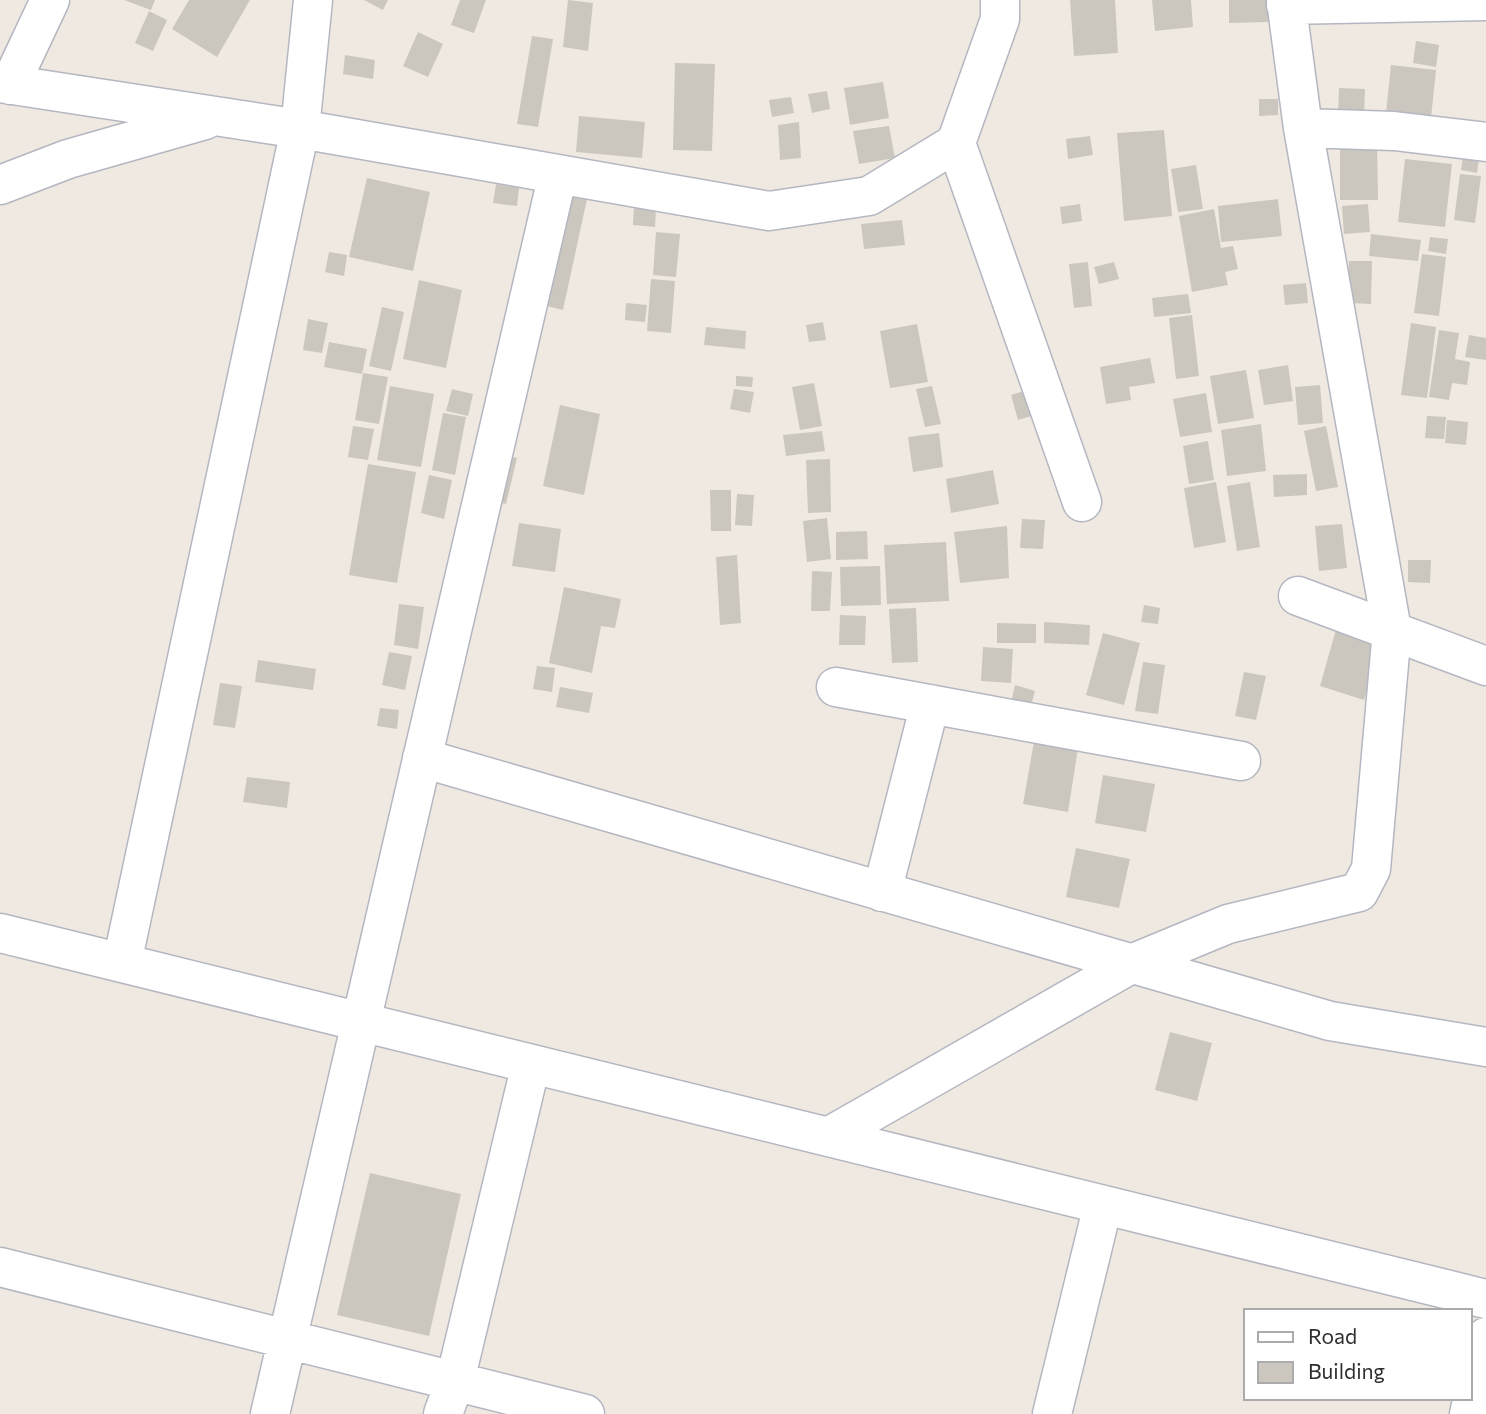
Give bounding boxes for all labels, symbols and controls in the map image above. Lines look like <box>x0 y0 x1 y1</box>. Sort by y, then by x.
legend <box>1244 1309 1472 1400</box>
text: Road <box>1308 1323 1357 1348</box>
text: Building <box>1308 1358 1385 1383</box>

